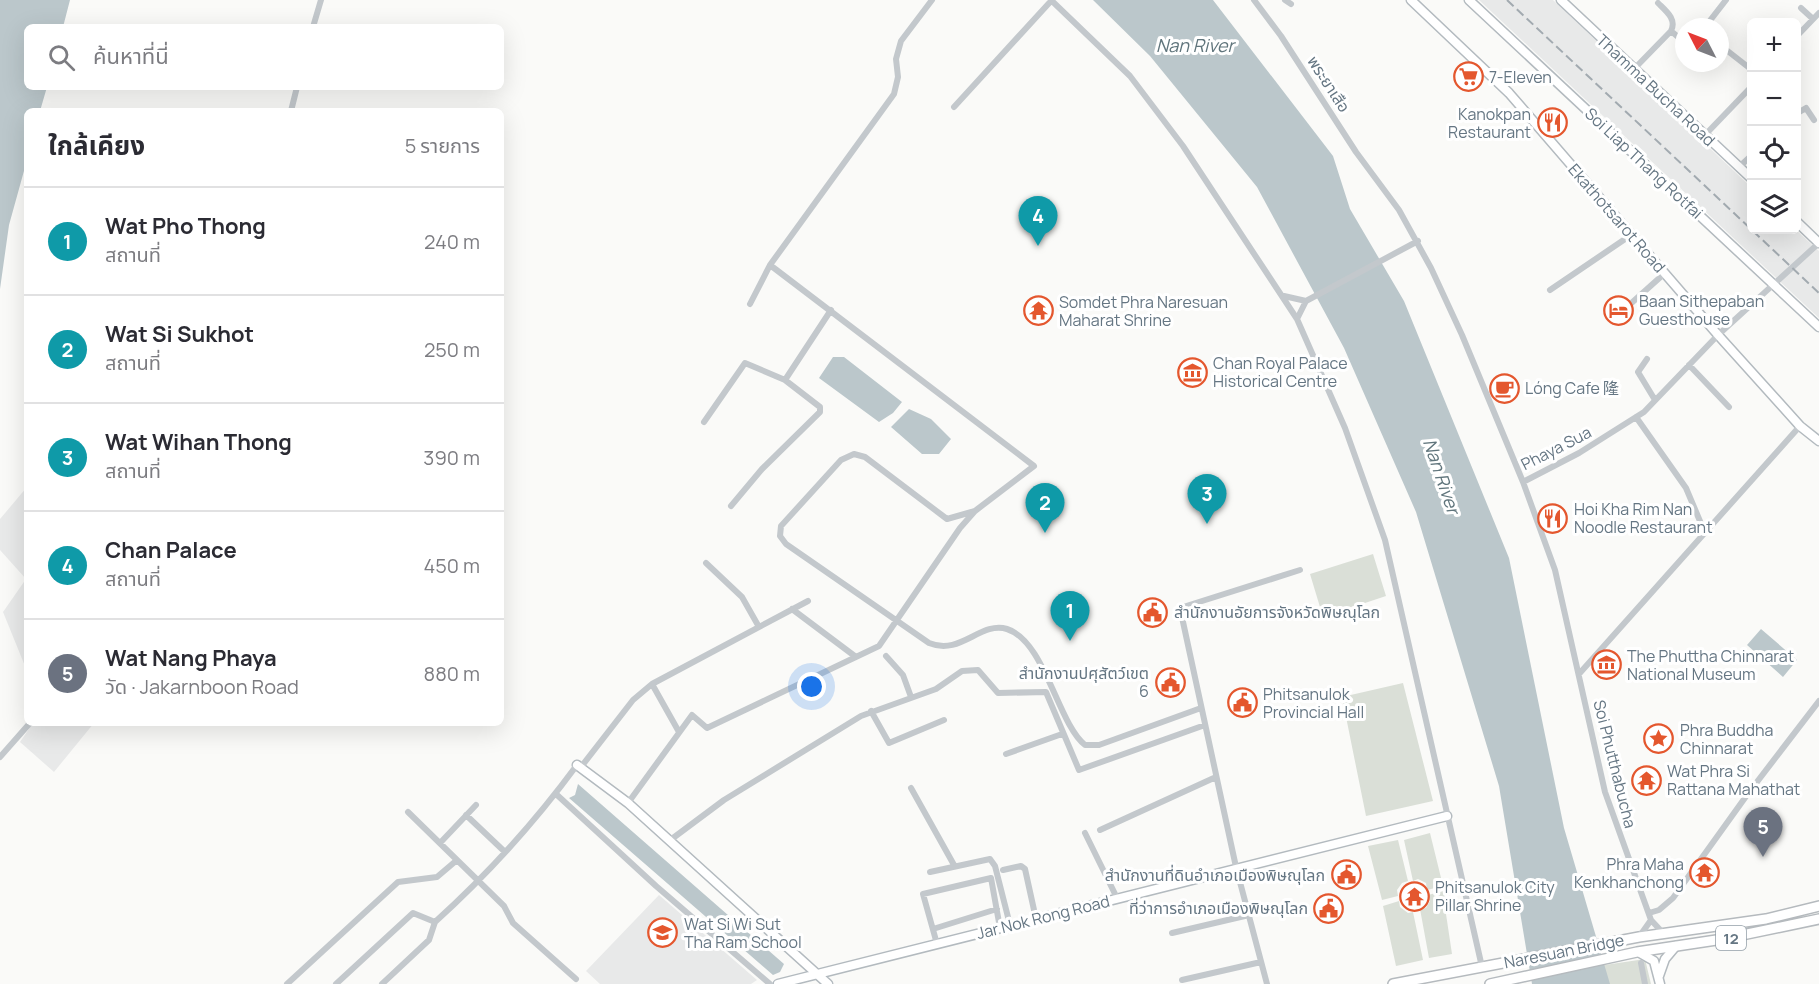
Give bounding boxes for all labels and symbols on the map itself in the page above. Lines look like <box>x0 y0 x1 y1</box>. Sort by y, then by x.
north arrow <box>1675 18 1729 72</box>
street label: Thamma Bucha Road <box>1592 29 1720 151</box>
water label: Nan River <box>1156 33 1236 57</box>
street label: พระยาเสือ <box>1303 51 1355 117</box>
supermarket icon: 7-Eleven <box>1452 61 1484 93</box>
place label: 7-Eleven <box>1489 66 1552 88</box>
street label: Soi Liap Thang Rotfai <box>1580 102 1708 224</box>
place label: Kanokpan Restaurant <box>1448 103 1531 143</box>
restaurant icon: Kanokpan Restaurant <box>1536 107 1568 139</box>
street label: Ekathotsarot Road <box>1564 159 1670 277</box>
pin: 4 <box>1018 196 1058 246</box>
place label: Baan Sithepaban Guesthouse <box>1639 290 1764 330</box>
place label: Somdet Phra Naresuan Maharat Shrine <box>1059 291 1228 331</box>
hotel icon: Baan Sithepaban Guesthouse <box>1602 294 1634 326</box>
temple icon: Somdet Phra Naresuan Maharat Shrine <box>1022 295 1054 327</box>
place label: Chan Royal Palace Historical Centre <box>1213 352 1348 392</box>
museum icon: Chan Royal Palace Historical Centre <box>1176 356 1208 388</box>
cafe icon: Lóng Cafe 隆 <box>1488 372 1520 404</box>
place label: Lóng Cafe 隆 <box>1525 377 1619 399</box>
street label: Phaya Sua <box>1517 421 1595 475</box>
water label: Nan River <box>1418 435 1467 519</box>
pin: 3 <box>1188 474 1226 524</box>
pin: 2 <box>1026 484 1064 533</box>
place label: Hoi Kha Rim Nan Noodle Restaurant <box>1574 498 1713 538</box>
restaurant icon: Hoi Kha Rim Nan Noodle Restaurant <box>1537 502 1569 534</box>
pin: 1 <box>1050 592 1090 641</box>
public building icon: สำนักงานอัยการจังหวัดพิษณุโลก <box>1137 596 1169 628</box>
place label: สำนักงานอัยการจังหวัดพิษณุโลก <box>1174 601 1380 623</box>
place label: The Phuttha Chinnarat National Museum <box>1627 645 1794 685</box>
museum icon: The Phuttha Chinnarat National Museum <box>1590 649 1622 681</box>
place label: สำนักงานปศุสัตว์เขต 6 <box>1019 662 1149 702</box>
public building icon: สำนักงานปศุสัตว์เขต 6 <box>1154 666 1186 698</box>
your location <box>797 672 826 701</box>
place label: Phitsanulok Provincial Hall <box>1263 683 1364 723</box>
public building icon: Phitsanulok Provincial Hall <box>1226 687 1258 719</box>
street label: Soi Phutthabucha <box>1588 698 1642 830</box>
place label: Phra Buddha Chinnarat <box>1680 719 1773 759</box>
place icon: Phra Buddha Chinnarat <box>1643 723 1675 755</box>
place label: Wat Phra Si Rattana Mahathat <box>1667 760 1800 800</box>
temple icon: Wat Phra Si Rattana Mahathat <box>1630 764 1662 796</box>
pin: 5 <box>1744 808 1782 857</box>
place label: Phra Maha Kenkhanchong <box>1574 853 1684 893</box>
temple icon: Phra Maha Kenkhanchong <box>1689 857 1721 889</box>
public building icon: สำนักงานที่ดินอำเภอเมืองพิษณุโลก <box>1330 859 1362 891</box>
place label: สำนักงานที่ดินอำเภอเมืองพิษณุโลก <box>1105 864 1325 886</box>
place label: Phitsanulok City Pillar Shrine <box>1435 876 1555 916</box>
temple icon: Phitsanulok City Pillar Shrine <box>1398 880 1430 912</box>
street label: Jar Nok Rong Road <box>974 890 1112 944</box>
public building icon: ที่ว่าการอำเภอเมืองพิษณุโลก <box>1313 892 1345 924</box>
place label: ที่ว่าการอำเภอเมืองพิษณุโลก <box>1129 897 1308 919</box>
place label: Wat Si Wi Sut Tha Ram School <box>684 913 802 953</box>
school or university icon: Wat Si Wi Sut Tha Ram School <box>647 917 679 949</box>
road number: 12 <box>1716 926 1746 950</box>
street label: Naresuan Bridge <box>1502 929 1626 973</box>

